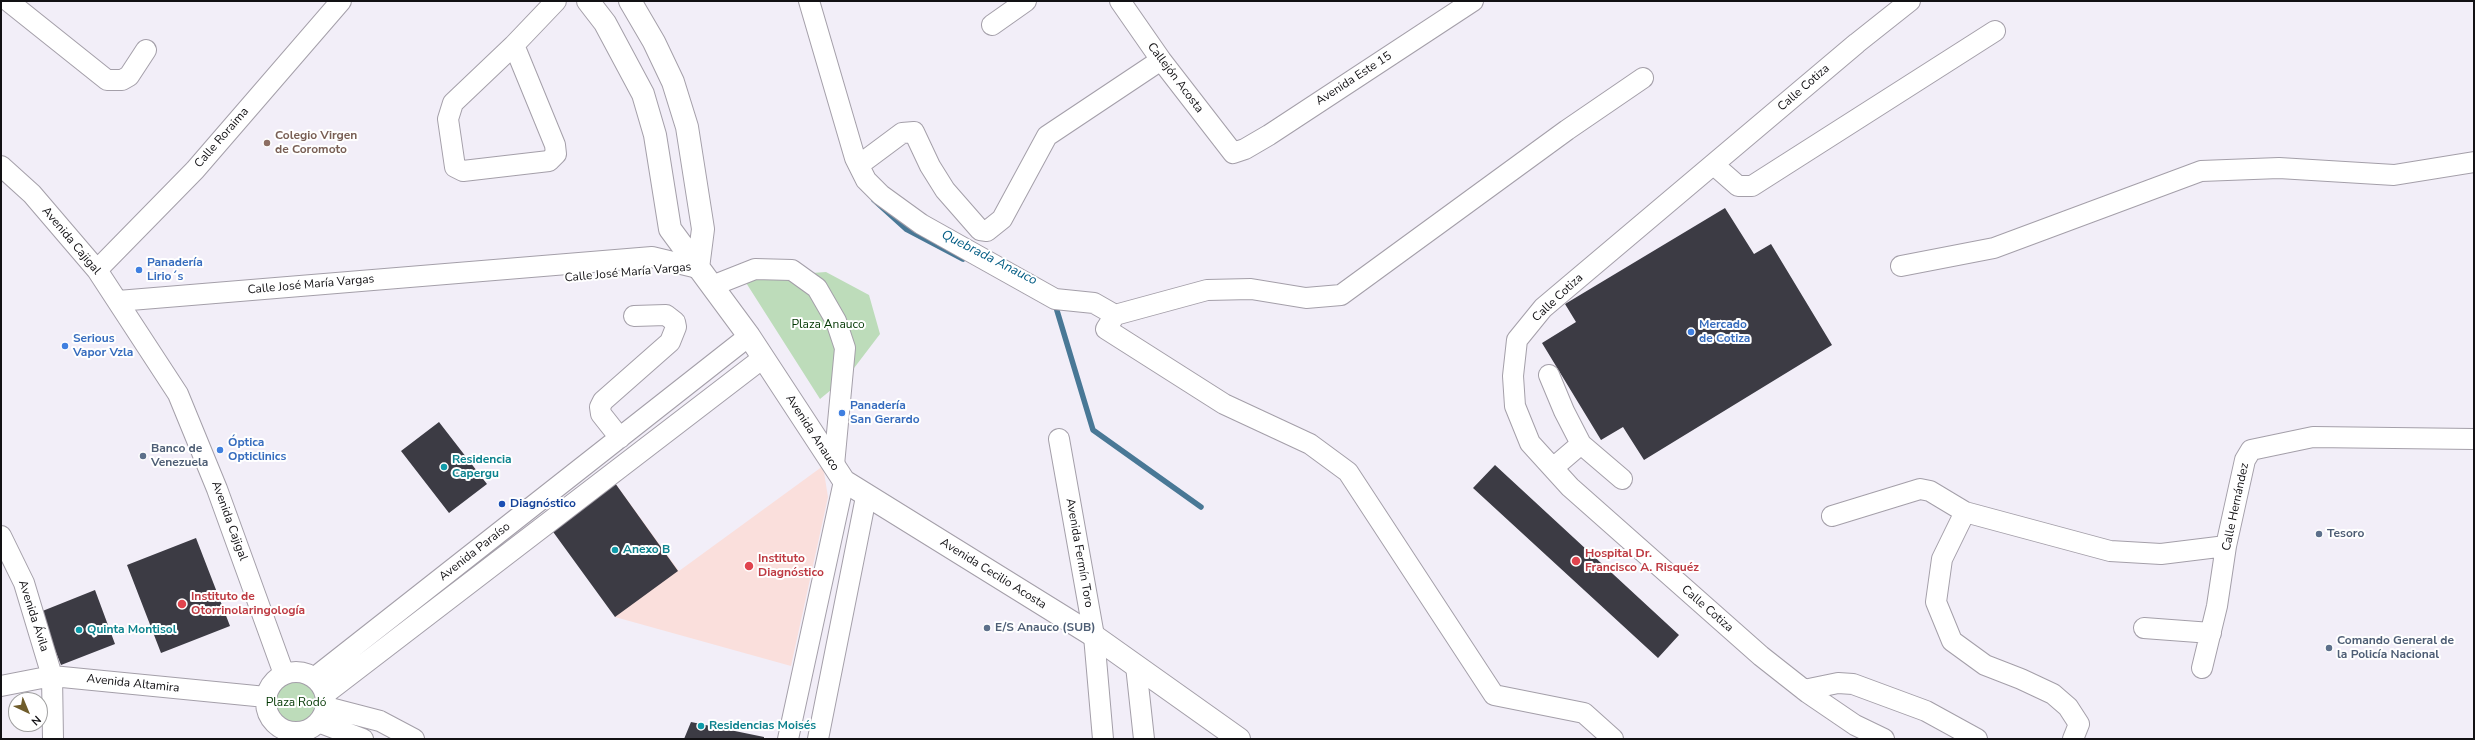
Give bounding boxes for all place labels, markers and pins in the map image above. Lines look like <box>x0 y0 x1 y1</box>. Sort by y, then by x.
place label: Colegio Virgen de Coromoto <box>275 129 357 157</box>
marker: Colegio Virgen de Coromoto <box>262 138 272 148</box>
place label: Panadería Lirio´s <box>147 256 203 284</box>
marker: Panadería Lirio´s <box>134 265 144 275</box>
place label: Mercado de Cotiza <box>1699 318 1750 346</box>
marker: Mercado de Cotiza <box>1686 327 1696 337</box>
place label: Serious Vapor Vzla <box>73 332 133 360</box>
marker: Serious Vapor Vzla <box>60 341 70 351</box>
place label: Panadería San Gerardo <box>850 399 920 427</box>
marker: Panadería San Gerardo <box>837 408 847 418</box>
place label: Óptica Opticlinics <box>228 436 286 464</box>
place label: Banco de Venezuela <box>151 442 208 470</box>
marker: Óptica Opticlinics <box>215 445 225 455</box>
marker: Banco de Venezuela <box>138 451 148 461</box>
place label: Residencia Capergu <box>452 453 512 481</box>
marker: Residencia Capergu <box>439 462 449 472</box>
place label: Diagnóstico <box>510 497 576 511</box>
marker: Diagnóstico <box>497 499 507 509</box>
place label: Tesoro <box>2327 527 2364 541</box>
marker: Tesoro <box>2314 529 2324 539</box>
place label: Anexo B <box>623 543 670 557</box>
marker: Anexo B <box>610 545 620 555</box>
place label: Hospital Dr. Francisco A. Risquéz <box>1585 547 1699 575</box>
place label: Instituto Diagnóstico <box>758 552 824 580</box>
marker: Hospital Dr. Francisco A. Risquéz <box>1570 555 1582 567</box>
marker: Instituto Diagnóstico <box>743 560 755 572</box>
place label: Instituto de Otorrinolaringología <box>191 590 305 618</box>
marker: Instituto de Otorrinolaringología <box>176 598 188 610</box>
place label: E/S Anauco (SUB) <box>995 621 1096 635</box>
place label: Quinta Montisol <box>87 623 176 637</box>
marker: E/S Anauco (SUB) <box>982 623 992 633</box>
marker: Quinta Montisol <box>74 625 84 635</box>
place label: Comando General de la Policía Nacional <box>2337 634 2454 662</box>
marker: Comando General de la Policía Nacional <box>2324 643 2334 653</box>
place label: Residencias Moisés <box>709 719 816 733</box>
marker: Residencias Moisés <box>696 721 706 731</box>

